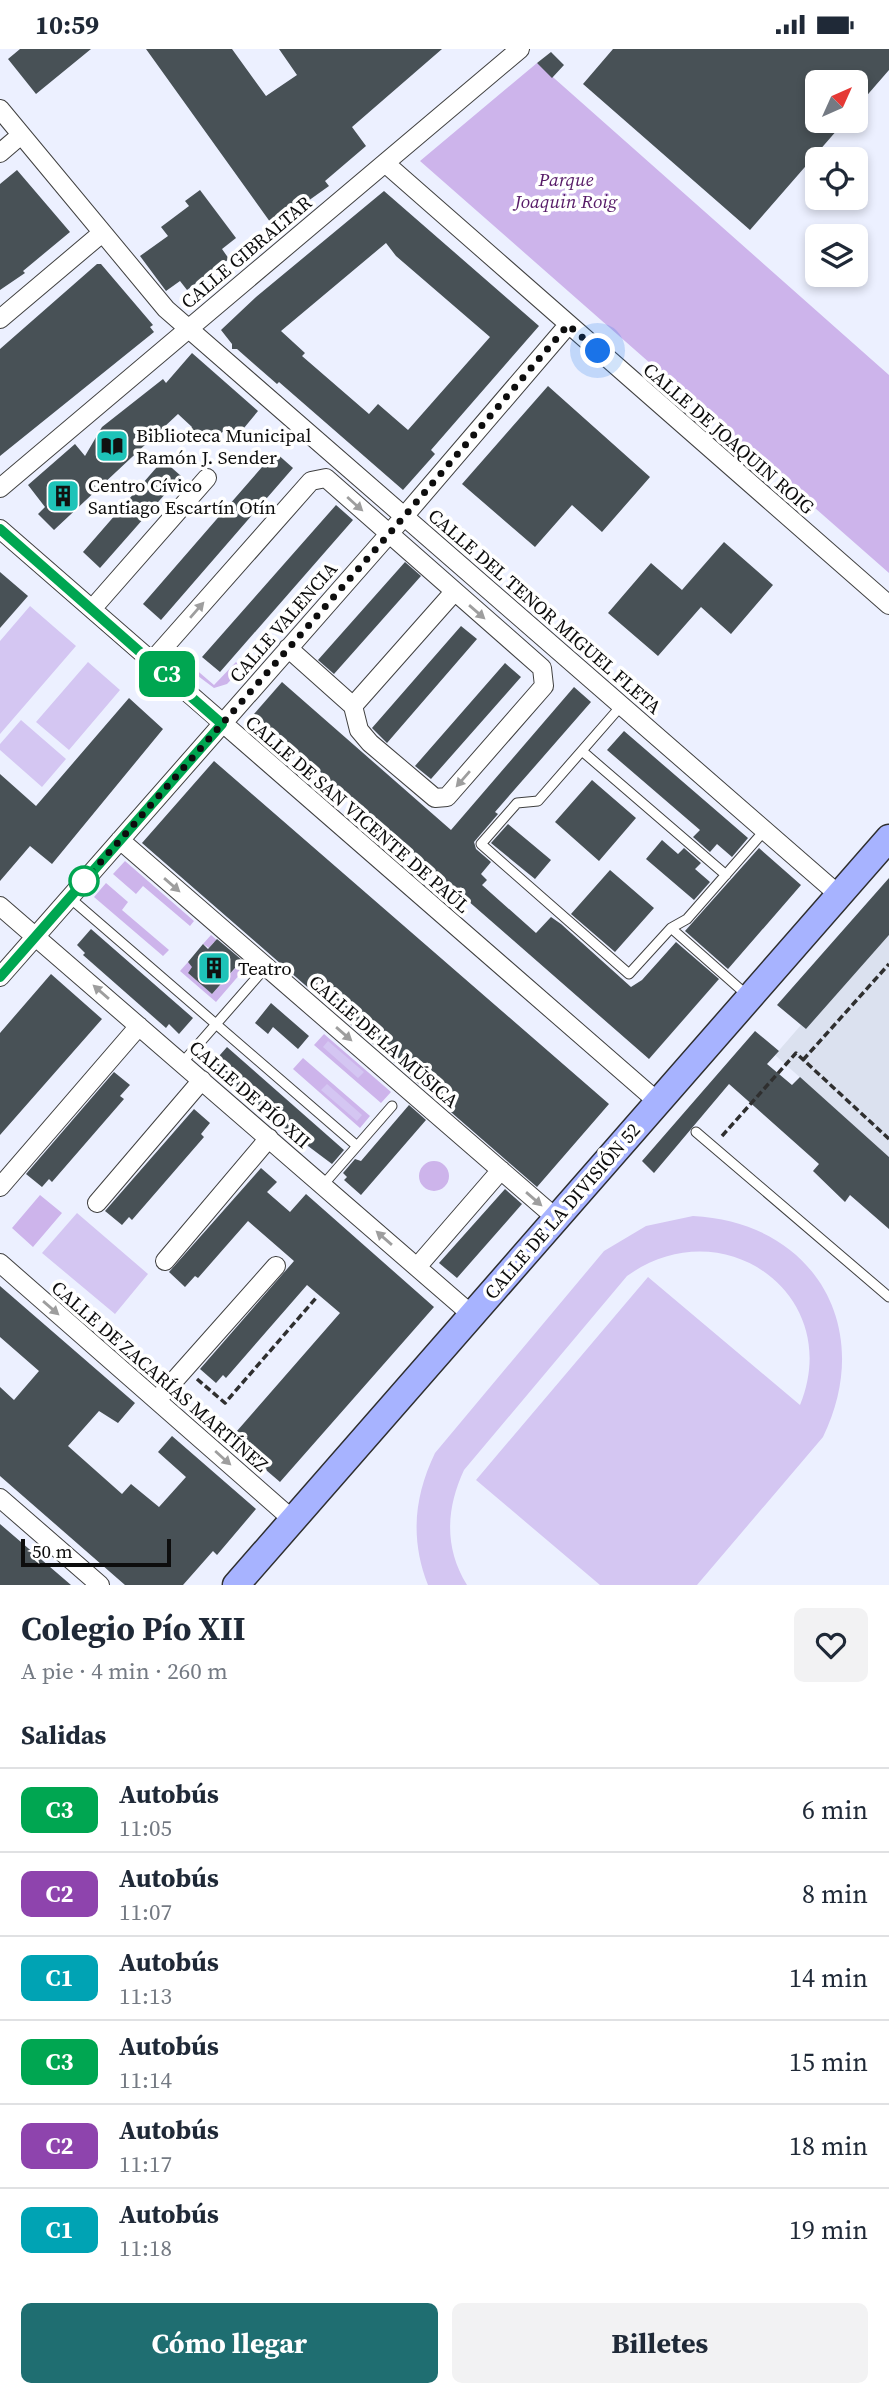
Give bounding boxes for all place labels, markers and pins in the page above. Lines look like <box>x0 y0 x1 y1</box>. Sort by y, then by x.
place label: Biblioteca Municipal Ramón J. Sender <box>136 422 312 470</box>
library icon: Biblioteca Municipal Ramón J. Sender <box>93 427 131 465</box>
place label: Centro Cívico Santiago Escartín Otín <box>88 472 276 520</box>
building icon: Centro Cívico Santiago Escartín Otín <box>44 477 82 515</box>
unlabelled marker <box>69 866 99 896</box>
building icon: Teatro <box>195 949 233 987</box>
place label: Teatro <box>238 955 292 981</box>

